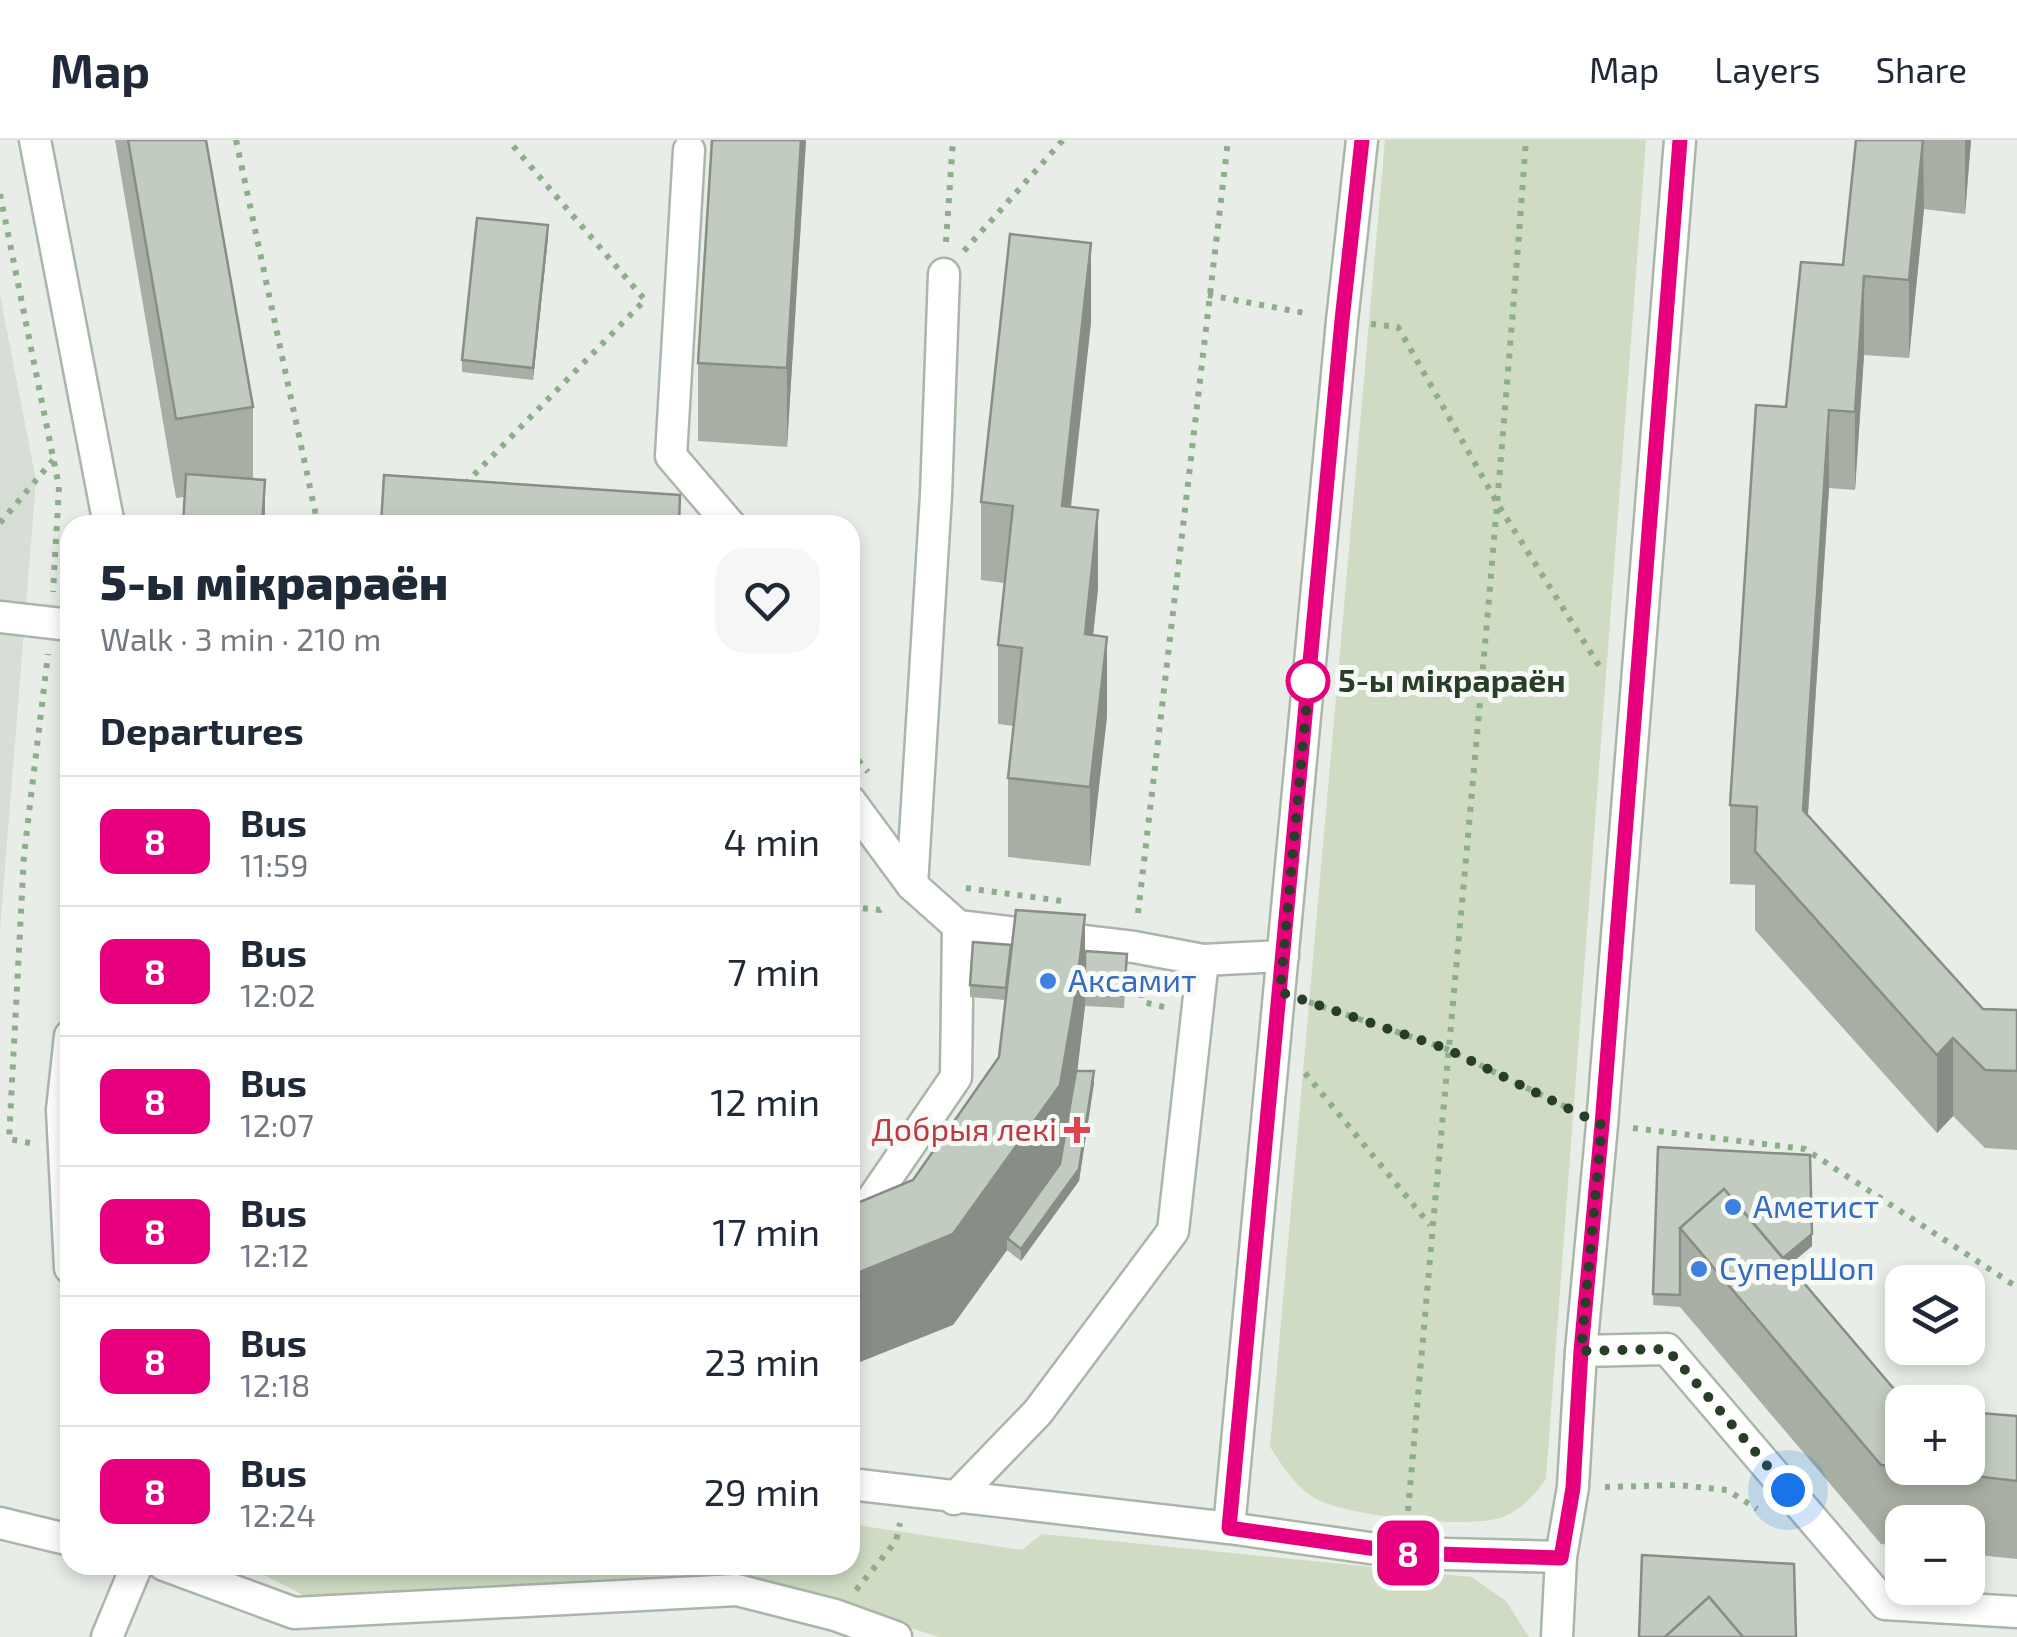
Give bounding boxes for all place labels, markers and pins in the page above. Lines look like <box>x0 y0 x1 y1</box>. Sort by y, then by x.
marker: 5-ы мікрараён <box>1287 660 1329 702</box>
place label: 5-ы мікрараён <box>1338 660 1566 698</box>
place label: Аксамит <box>1068 960 1197 998</box>
marker: Аксамит <box>1037 970 1059 992</box>
place label: Добрыя лекi <box>872 1109 1057 1147</box>
marker: Добрыя лекi <box>1066 1119 1088 1141</box>
place label: Аметист <box>1753 1186 1879 1224</box>
marker: Аметист <box>1722 1196 1744 1218</box>
place label: СуперШоп <box>1719 1248 1875 1287</box>
marker: СуперШоп <box>1688 1258 1710 1280</box>

